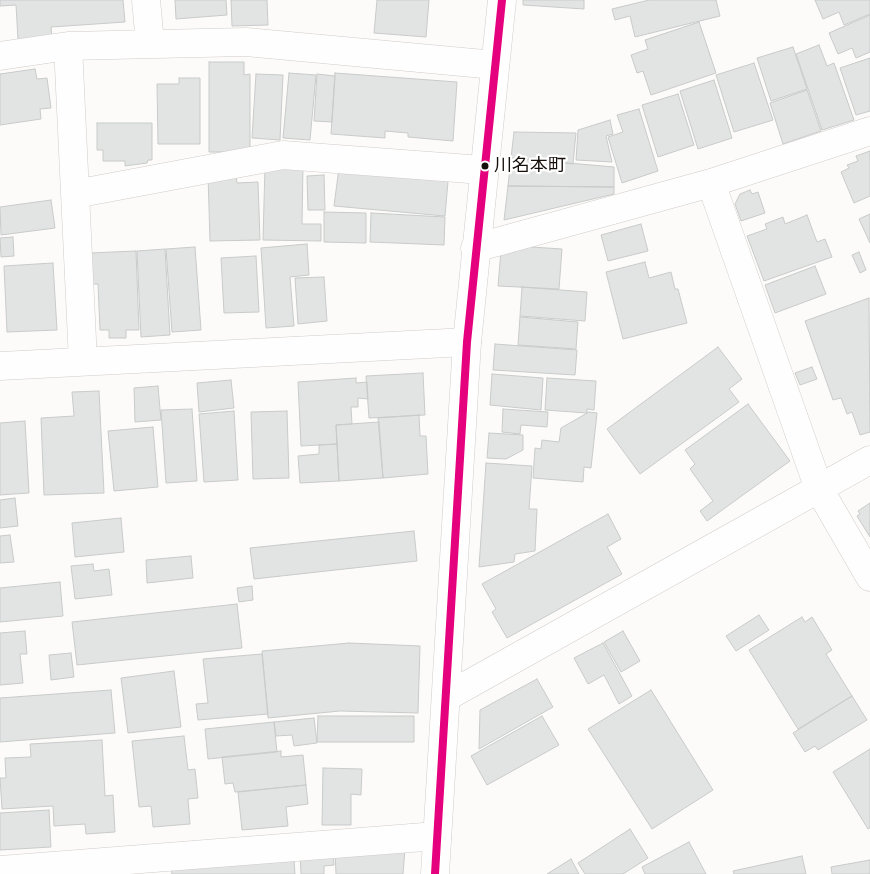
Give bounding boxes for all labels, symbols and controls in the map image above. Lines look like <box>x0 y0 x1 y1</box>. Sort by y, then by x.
place label: 川名本町 <box>494 155 566 177</box>
marker: 川名本町 <box>480 161 490 171</box>

